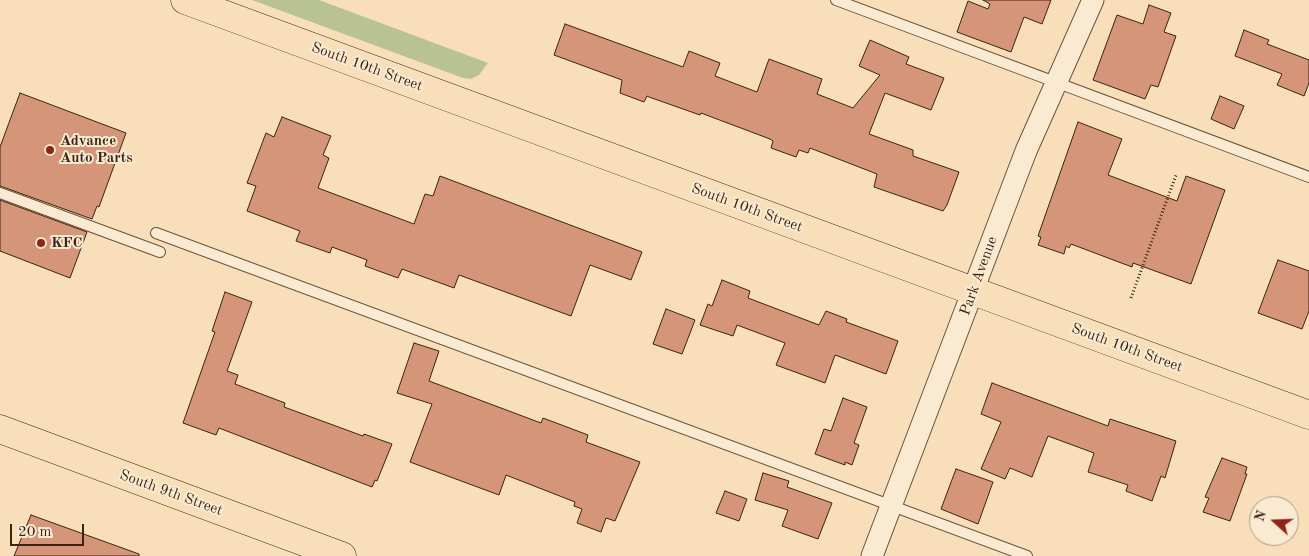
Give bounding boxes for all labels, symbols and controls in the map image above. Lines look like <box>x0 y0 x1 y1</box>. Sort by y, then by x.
street label: South 10th Street <box>309 39 425 95</box>
place label: Advance Auto Parts <box>60 132 133 167</box>
marker: Advance Auto Parts <box>44 144 56 156</box>
street label: South 10th Street <box>689 180 805 236</box>
place label: KFC <box>51 234 82 252</box>
street label: Park Avenue <box>956 234 1002 318</box>
marker: KFC <box>35 237 47 249</box>
street label: South 10th Street <box>1069 320 1185 376</box>
street label: South 9th Street <box>117 466 225 520</box>
north arrow <box>1249 496 1299 546</box>
text: N <box>1252 509 1269 524</box>
scale bar <box>12 514 86 546</box>
text: 20 m <box>18 525 52 540</box>

